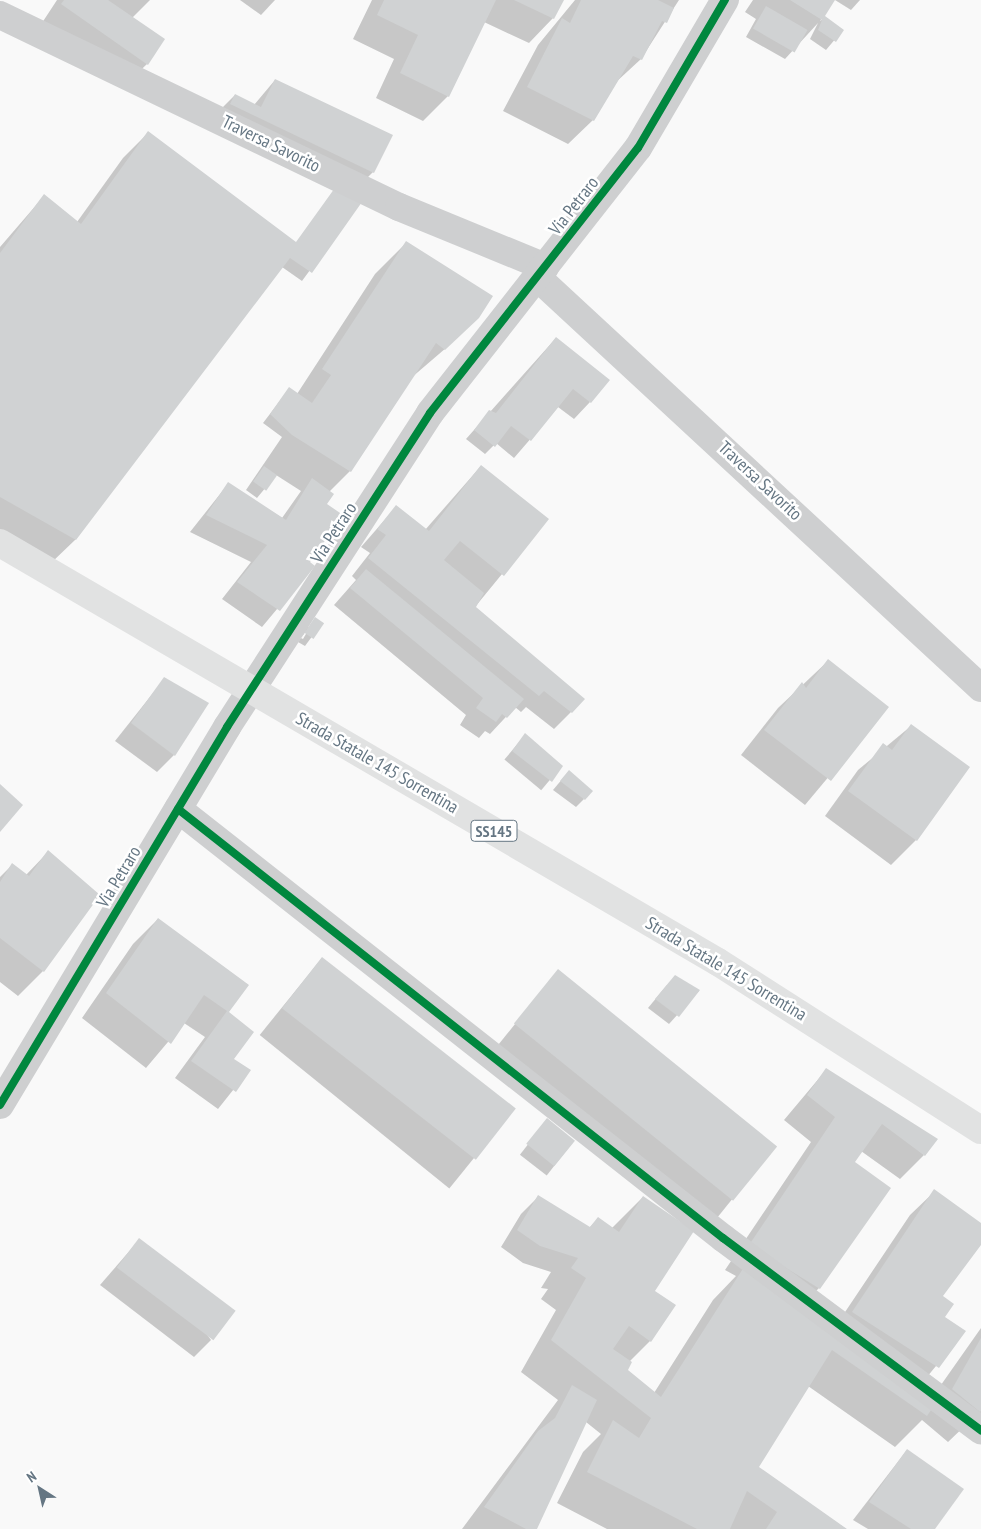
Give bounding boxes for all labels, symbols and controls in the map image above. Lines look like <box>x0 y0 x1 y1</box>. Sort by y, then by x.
street label: Traversa Savorito <box>219 111 323 177</box>
street label: Via Petraro <box>545 173 603 239</box>
street label: Traversa Savorito <box>714 437 806 525</box>
street label: Via Petraro <box>306 499 362 567</box>
street label: Strada Statale 145 Sorrentina <box>292 708 462 818</box>
road number: SS145 <box>470 818 518 844</box>
street label: Via Petraro <box>92 842 146 912</box>
street label: Strada Statale 145 Sorrentina <box>642 912 810 1026</box>
north arrow <box>15 1464 65 1514</box>
text: N <box>23 1467 40 1486</box>

